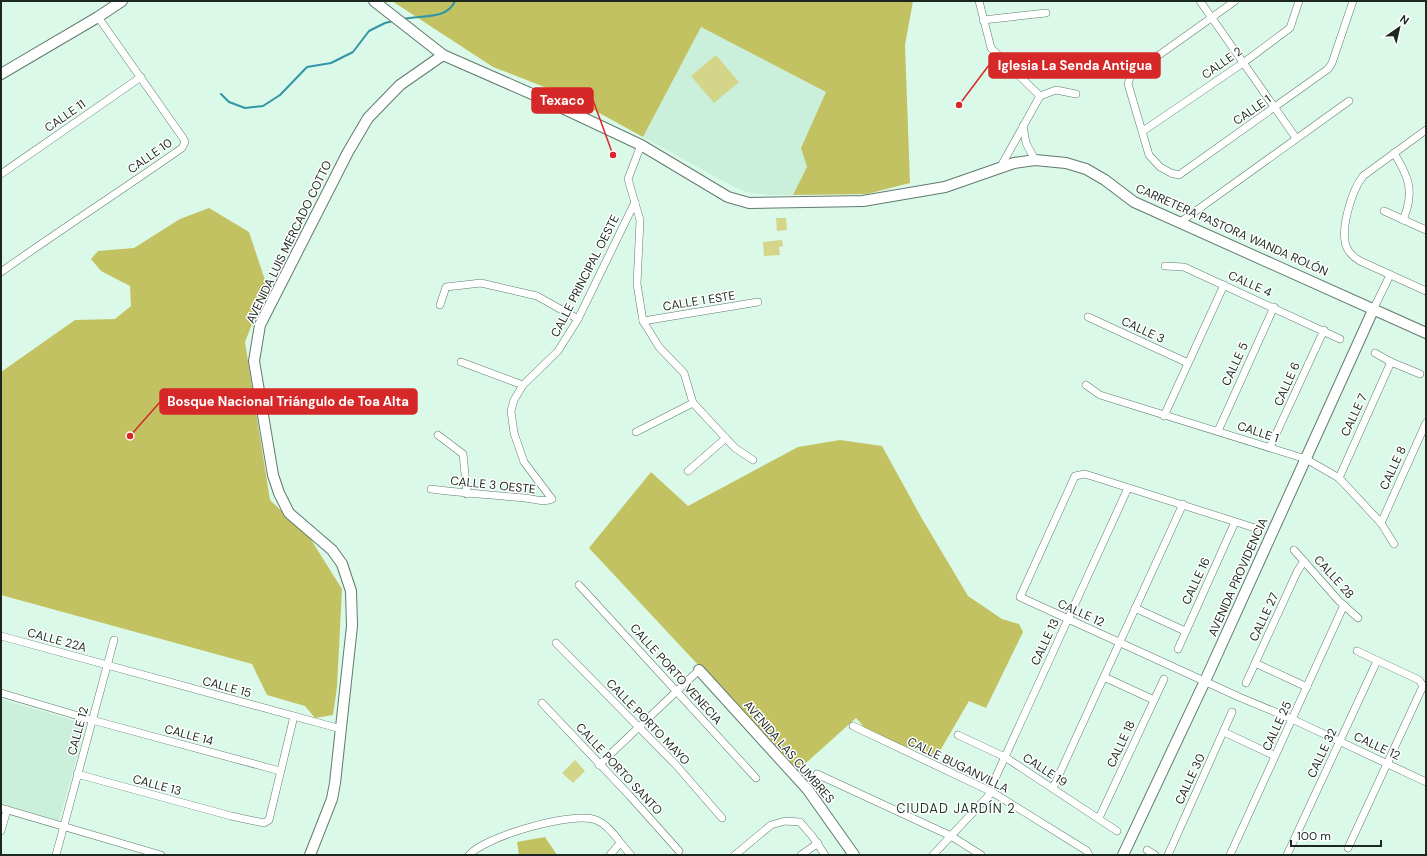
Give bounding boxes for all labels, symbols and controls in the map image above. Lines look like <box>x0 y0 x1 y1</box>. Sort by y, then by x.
north arrow <box>1379 8 1419 48</box>
text: N <box>1397 12 1412 28</box>
street label: CALLE 2 <box>1199 43 1245 83</box>
callout: Iglesia La Senda Antigua <box>989 53 1160 78</box>
text: Iglesia La Senda Antigua <box>998 57 1152 74</box>
callout: Texaco <box>532 88 593 113</box>
street label: CALLE 1 <box>1230 91 1274 129</box>
text: Texaco <box>540 92 584 109</box>
street label: CALLE 11 <box>41 96 89 136</box>
street label: CALLE 10 <box>125 135 175 177</box>
street label: AVENIDA LUIS MERCADO COTTO <box>243 158 335 326</box>
street label: CARRETERA PASTORA WANDA ROLÓN <box>1133 180 1331 280</box>
street label: CALLE PRINCIPAL OESTE <box>547 212 623 340</box>
street label: CALLE 4 <box>1226 267 1274 301</box>
street label: CALLE 1 ESTE <box>662 287 736 315</box>
street label: CALLE 3 <box>1119 313 1167 347</box>
street label: CALLE 5 <box>1218 340 1252 388</box>
street label: CALLE 6 <box>1270 359 1304 409</box>
callout: Bosque Nacional Triángulo de Toa Alta <box>160 389 417 414</box>
street label: CALLE 7 <box>1337 391 1371 439</box>
text: Bosque Nacional Triángulo de Toa Alta <box>167 393 409 410</box>
street label: CALLE 1 <box>1235 418 1281 446</box>
street label: CALLE 8 <box>1376 444 1410 492</box>
street label: CALLE 3 OESTE <box>450 473 537 497</box>
street label: AVENIDA PROVIDENCIA <box>1205 515 1271 639</box>
street label: CALLE 28 <box>1310 552 1358 602</box>
street label: CALLE 16 <box>1178 555 1214 607</box>
street label: CALLE 27 <box>1246 590 1282 644</box>
street label: CALLE 12 <box>1055 596 1107 630</box>
street label: CALLE 13 <box>1027 616 1063 668</box>
street label: CALLE PORTO VENECIA <box>626 620 726 728</box>
street label: CALLE 22A <box>26 624 88 656</box>
street label: CALLE 15 <box>201 673 253 701</box>
street label: CALLE PORTO MAYO <box>603 675 693 769</box>
street label: AVENIDA LAS CUMBRES <box>740 697 838 807</box>
street label: CALLE 25 <box>1259 698 1295 754</box>
street label: CALLE 12 <box>64 705 92 757</box>
street label: CALLE 18 <box>1103 718 1139 770</box>
street label: CALLE PORTO SANTO <box>572 720 666 818</box>
street label: CALLE 14 <box>163 721 215 749</box>
street label: CALLE 32 <box>1304 726 1340 780</box>
street label: CALLE 12 <box>1351 728 1403 764</box>
street label: CALLE BUGANVILLA <box>905 734 1011 797</box>
street label: CALLE 19 <box>1020 750 1070 790</box>
street label: CALLE 30 <box>1171 751 1209 807</box>
street label: CALLE 13 <box>131 771 183 799</box>
district label: CIUDAD JARDÍN 2 <box>896 799 1016 817</box>
scale bar <box>1291 822 1381 848</box>
text: 100 m <box>1297 828 1331 844</box>

